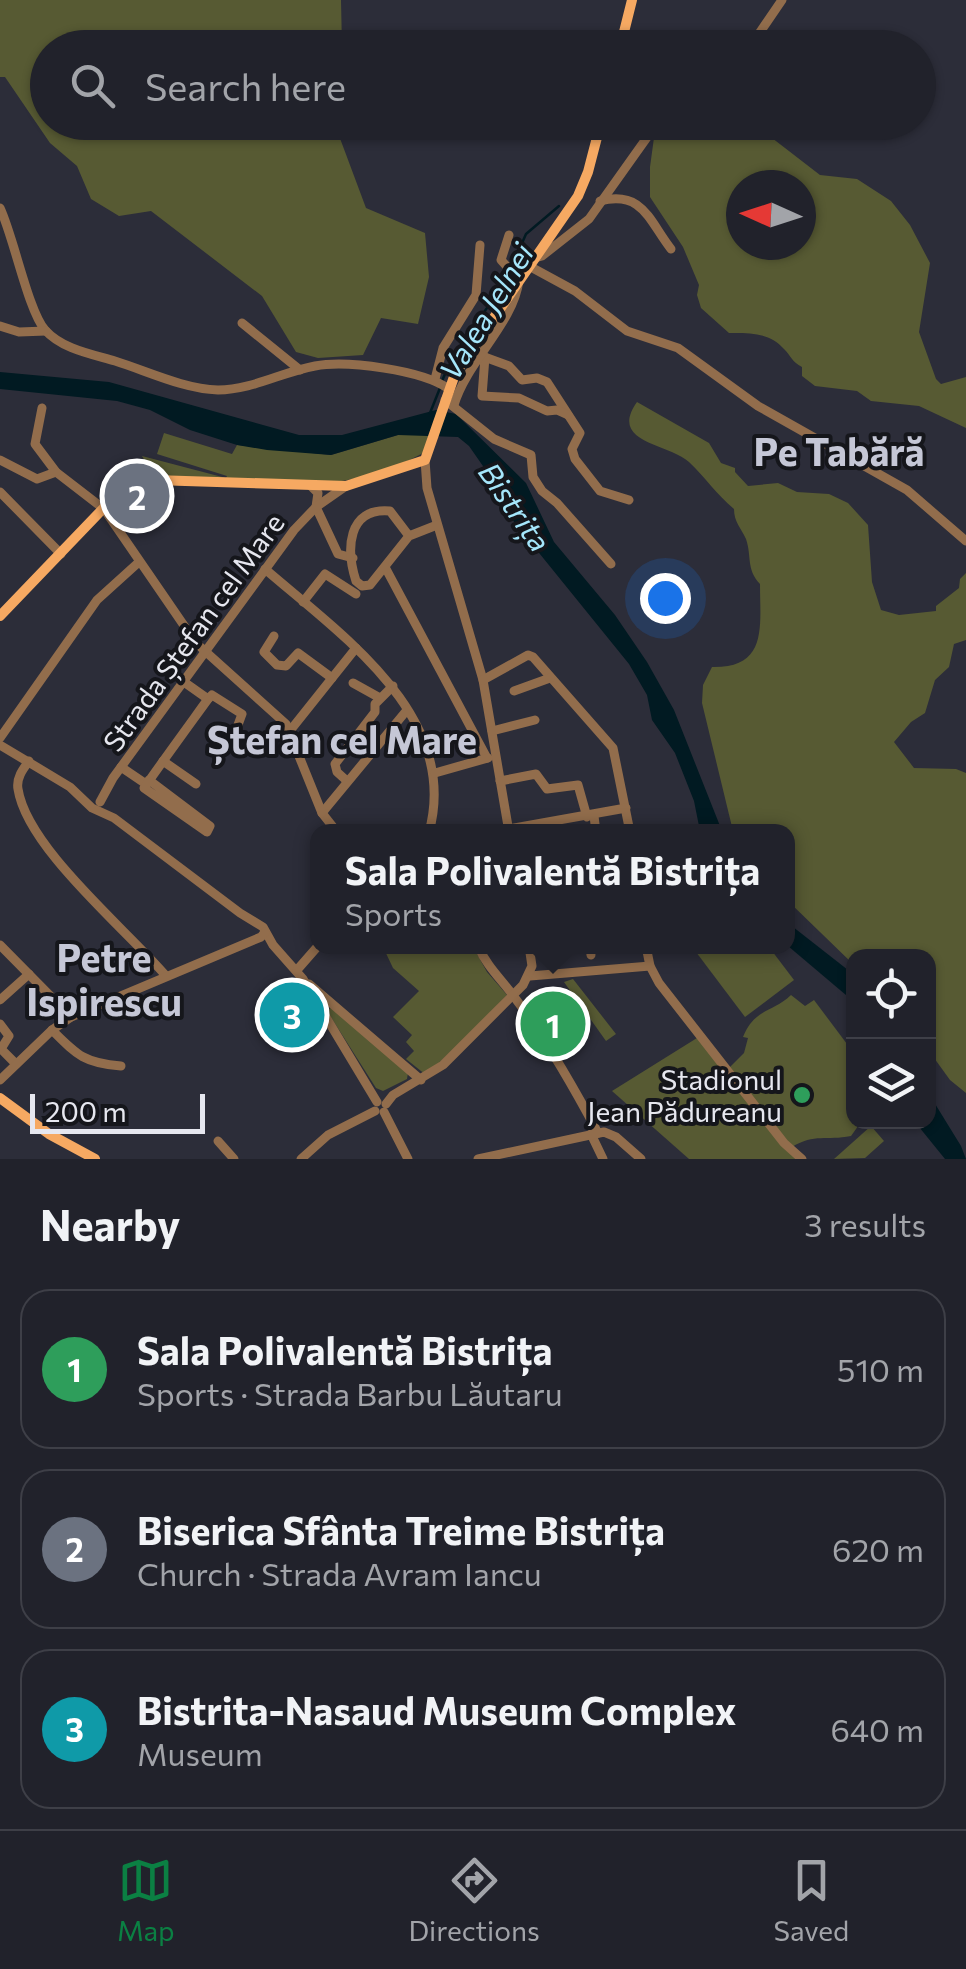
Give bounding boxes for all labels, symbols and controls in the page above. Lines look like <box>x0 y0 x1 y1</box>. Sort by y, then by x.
search box <box>30 30 936 140</box>
icon: search <box>65 58 120 113</box>
text: Search here <box>145 62 346 109</box>
north arrow <box>726 170 816 260</box>
water label: Valea Jelnei <box>430 235 541 386</box>
district label: Pe Tabără <box>754 427 924 474</box>
water label: Bistrița <box>470 454 560 559</box>
pin: 2 <box>104 458 170 534</box>
street label: Strada Ștefan cel Mare <box>95 506 292 759</box>
your location <box>640 573 691 624</box>
district label: Ștefan cel Mare <box>207 715 477 765</box>
popup <box>310 824 795 954</box>
text: Sala Polivalentă Bistrița <box>345 846 760 893</box>
text: Sports <box>345 893 442 933</box>
district label: Petre Ispirescu <box>26 933 182 1024</box>
map controls <box>846 949 936 1129</box>
button: locate <box>846 949 936 1039</box>
pin: 3 <box>260 978 324 1052</box>
pin: 1 <box>520 986 586 1062</box>
button: layers <box>846 1039 936 1129</box>
place label: Stadionul Jean Pădureanu <box>587 1062 782 1128</box>
marker: Stadionul Jean Pădureanu <box>791 1084 813 1106</box>
scale bar <box>30 1089 205 1134</box>
text: 200 m <box>45 1094 127 1128</box>
text: Nearby <box>40 1198 180 1250</box>
text: 3 results <box>804 1204 926 1244</box>
text: Sala Polivalentă Bistrița <box>137 1326 553 1373</box>
text: 1 <box>67 1349 82 1389</box>
text: 510 m <box>837 1349 924 1389</box>
text: Sports · Strada Barbu Lăutaru <box>137 1373 563 1413</box>
text: Biserica Sfânta Treime Bistrița <box>137 1506 665 1553</box>
text: 2 <box>65 1529 84 1569</box>
text: 620 m <box>832 1529 924 1569</box>
text: Church · Strada Avram Iancu <box>137 1553 542 1593</box>
text: Bistrita-Nasaud Museum Complex <box>137 1686 736 1733</box>
text: 3 <box>65 1709 84 1749</box>
text: 640 m <box>830 1709 924 1749</box>
text: Museum <box>137 1733 263 1773</box>
tab: Map <box>117 1853 175 1947</box>
tab: Directions <box>408 1853 540 1947</box>
tab: Saved <box>774 1853 849 1947</box>

